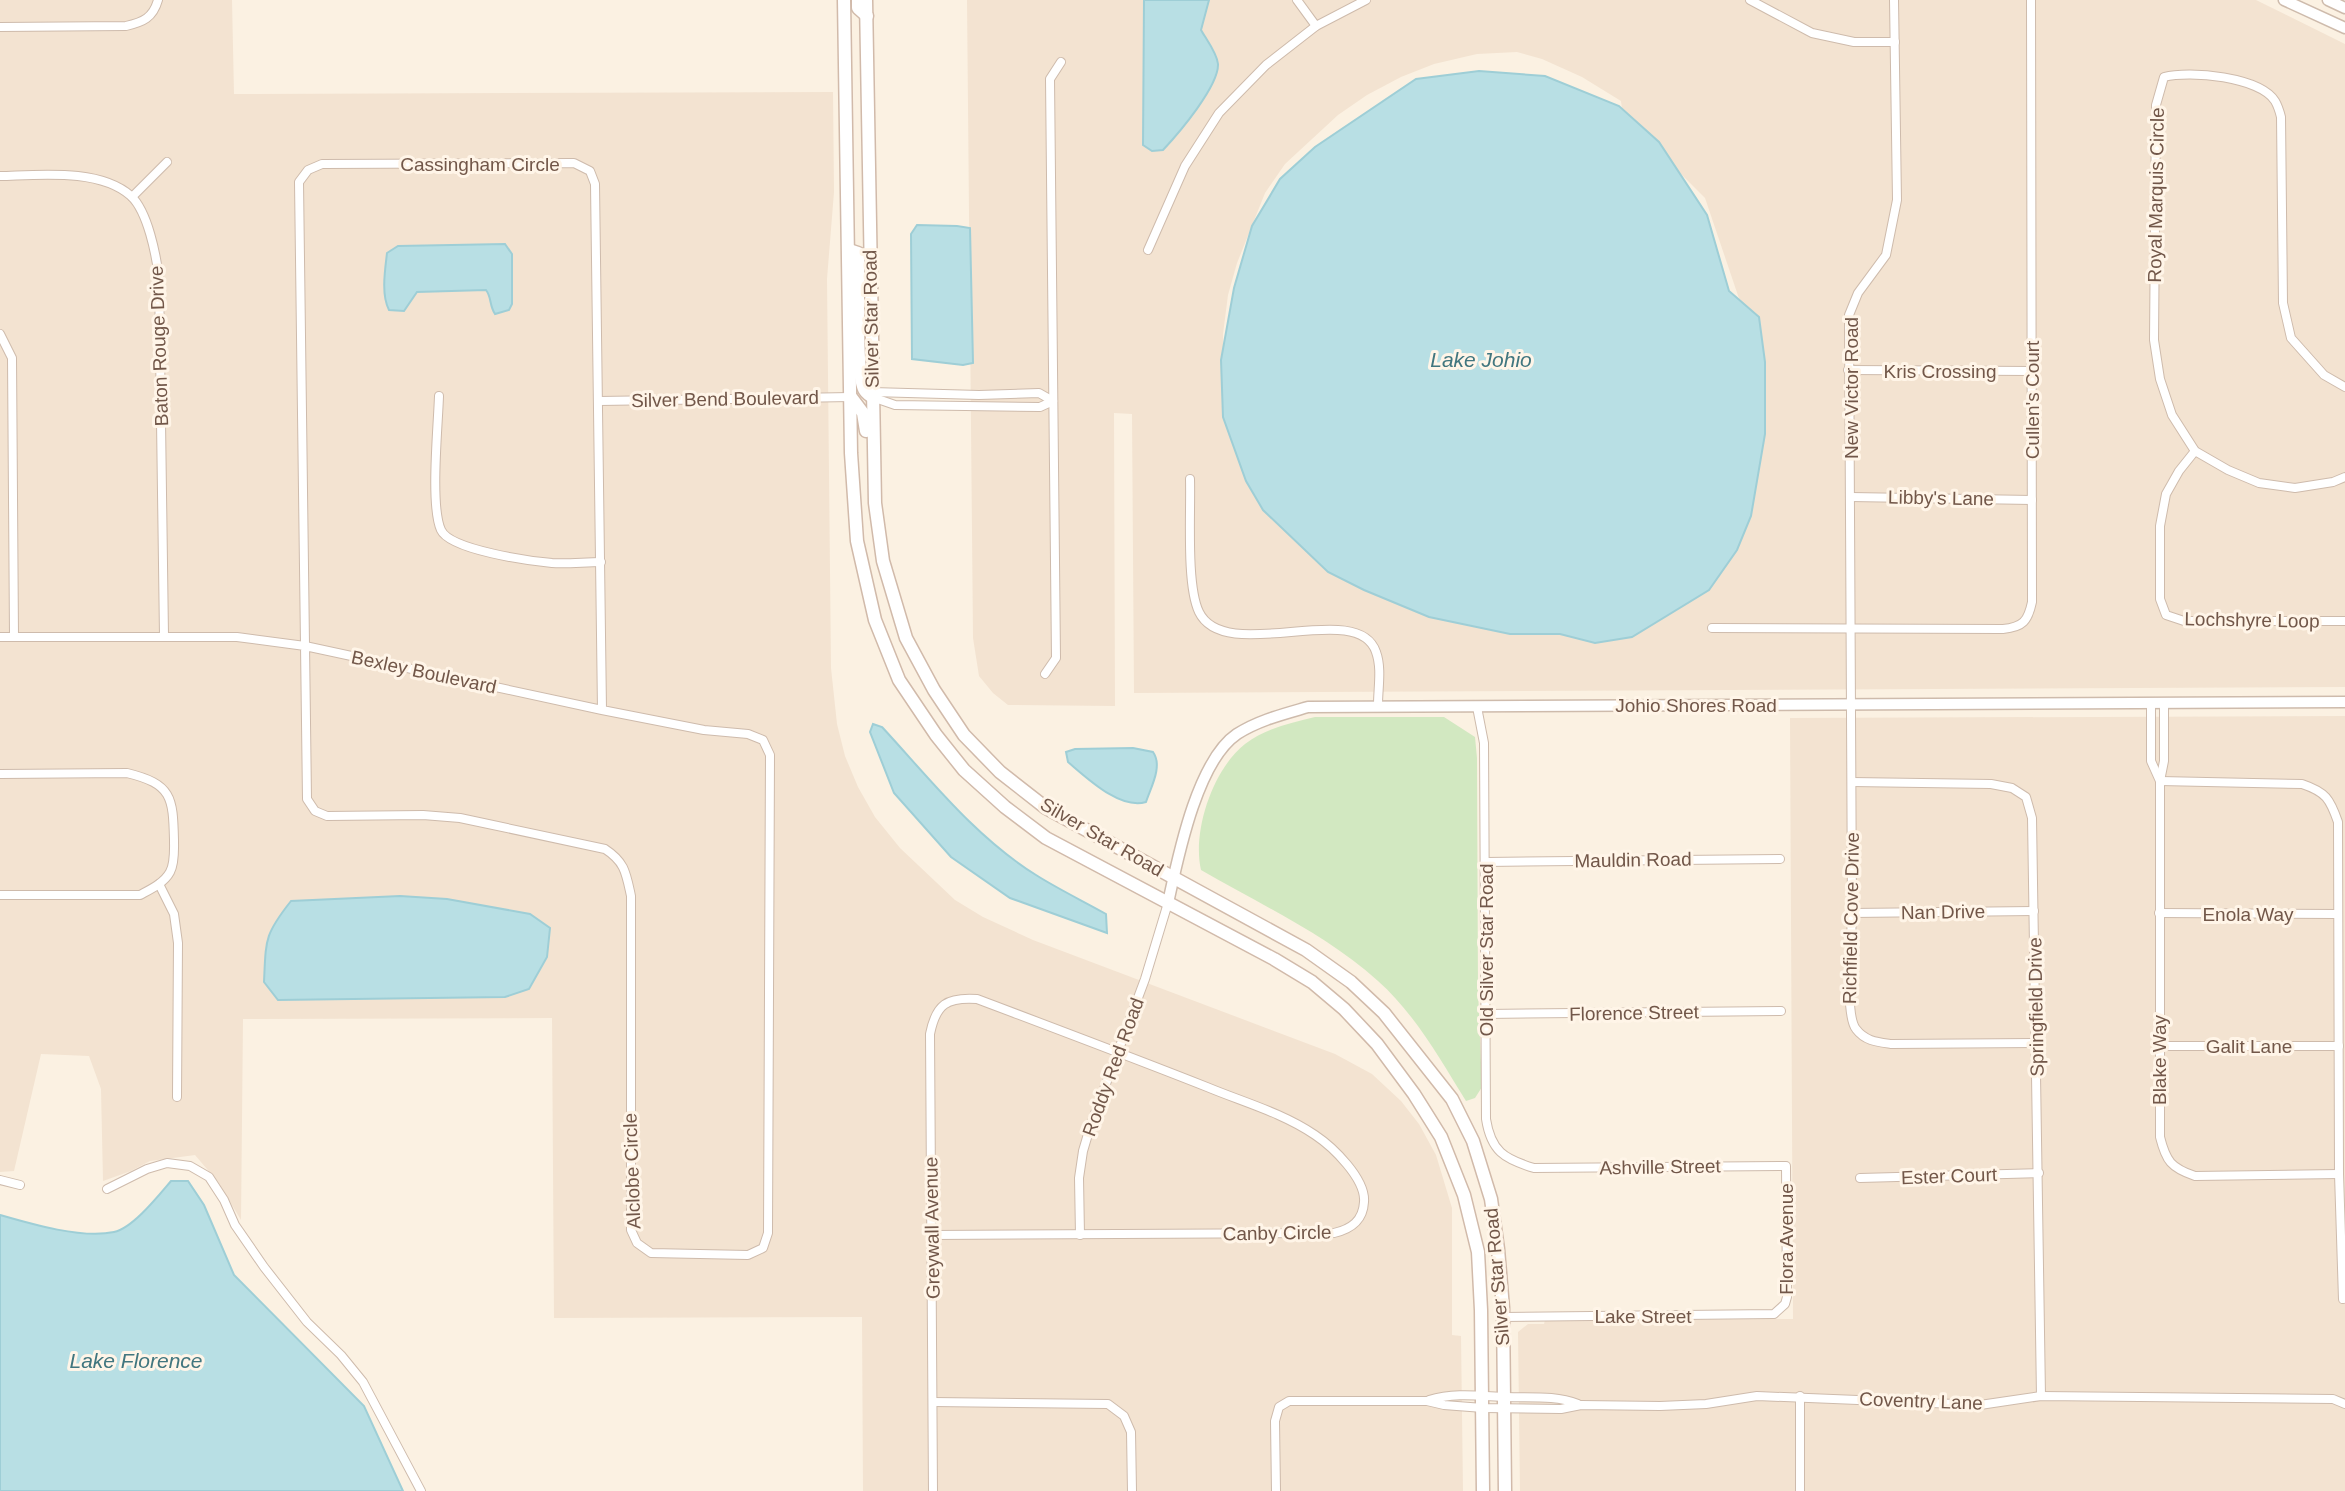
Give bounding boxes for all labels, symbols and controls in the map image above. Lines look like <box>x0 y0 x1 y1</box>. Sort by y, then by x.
street label: Royal Marquis Circle <box>2144 107 2168 283</box>
street label: Cassingham Circle <box>400 154 560 175</box>
street label: Silver Star Road <box>859 250 883 388</box>
street label: Baton Rouge Drive <box>146 265 172 427</box>
street label: New Victor Road <box>1841 317 1862 459</box>
street label: Cullen's Court <box>2022 340 2043 459</box>
water label: Lake Johio <box>1430 348 1532 371</box>
street label: Kris Crossing <box>1884 361 1996 382</box>
street label: Silver Bend Boulevard <box>631 387 819 411</box>
street label: Libby's Lane <box>1888 487 1994 509</box>
street label: Lochshyre Loop <box>2184 608 2320 632</box>
street label: Bexley Boulevard <box>349 646 499 698</box>
street label: Johio Shores Road <box>1615 695 1777 716</box>
street label: Silver Star Road <box>1037 793 1167 881</box>
street label: Richfield Cove Drive <box>1839 832 1863 1004</box>
street label: Mauldin Road <box>1574 848 1692 872</box>
street label: Old Silver Star Road <box>1476 863 1497 1037</box>
street label: Nan Drive <box>1901 901 1985 923</box>
street label: Enola Way <box>2202 904 2294 925</box>
street label: Springfield Drive <box>2024 937 2048 1077</box>
street label: Roddy Red Road <box>1078 995 1148 1139</box>
street label: Florence Street <box>1569 1001 1700 1025</box>
street label: Blake Way <box>2149 1014 2170 1105</box>
street label: Galit Lane <box>2206 1036 2292 1057</box>
street label: Alclobe Circle <box>619 1113 645 1229</box>
street label: Ashville Street <box>1599 1155 1722 1179</box>
street label: Greywall Avenue <box>920 1157 944 1299</box>
street label: Ester Court <box>1901 1164 1998 1188</box>
street label: Flora Avenue <box>1776 1183 1797 1295</box>
street label: Silver Star Road <box>1481 1207 1513 1347</box>
street label: Canby Circle <box>1222 1222 1332 1244</box>
street label: Lake Street <box>1594 1306 1692 1327</box>
water label: Lake Florence <box>69 1349 203 1372</box>
street label: Coventry Lane <box>1859 1388 1983 1414</box>

